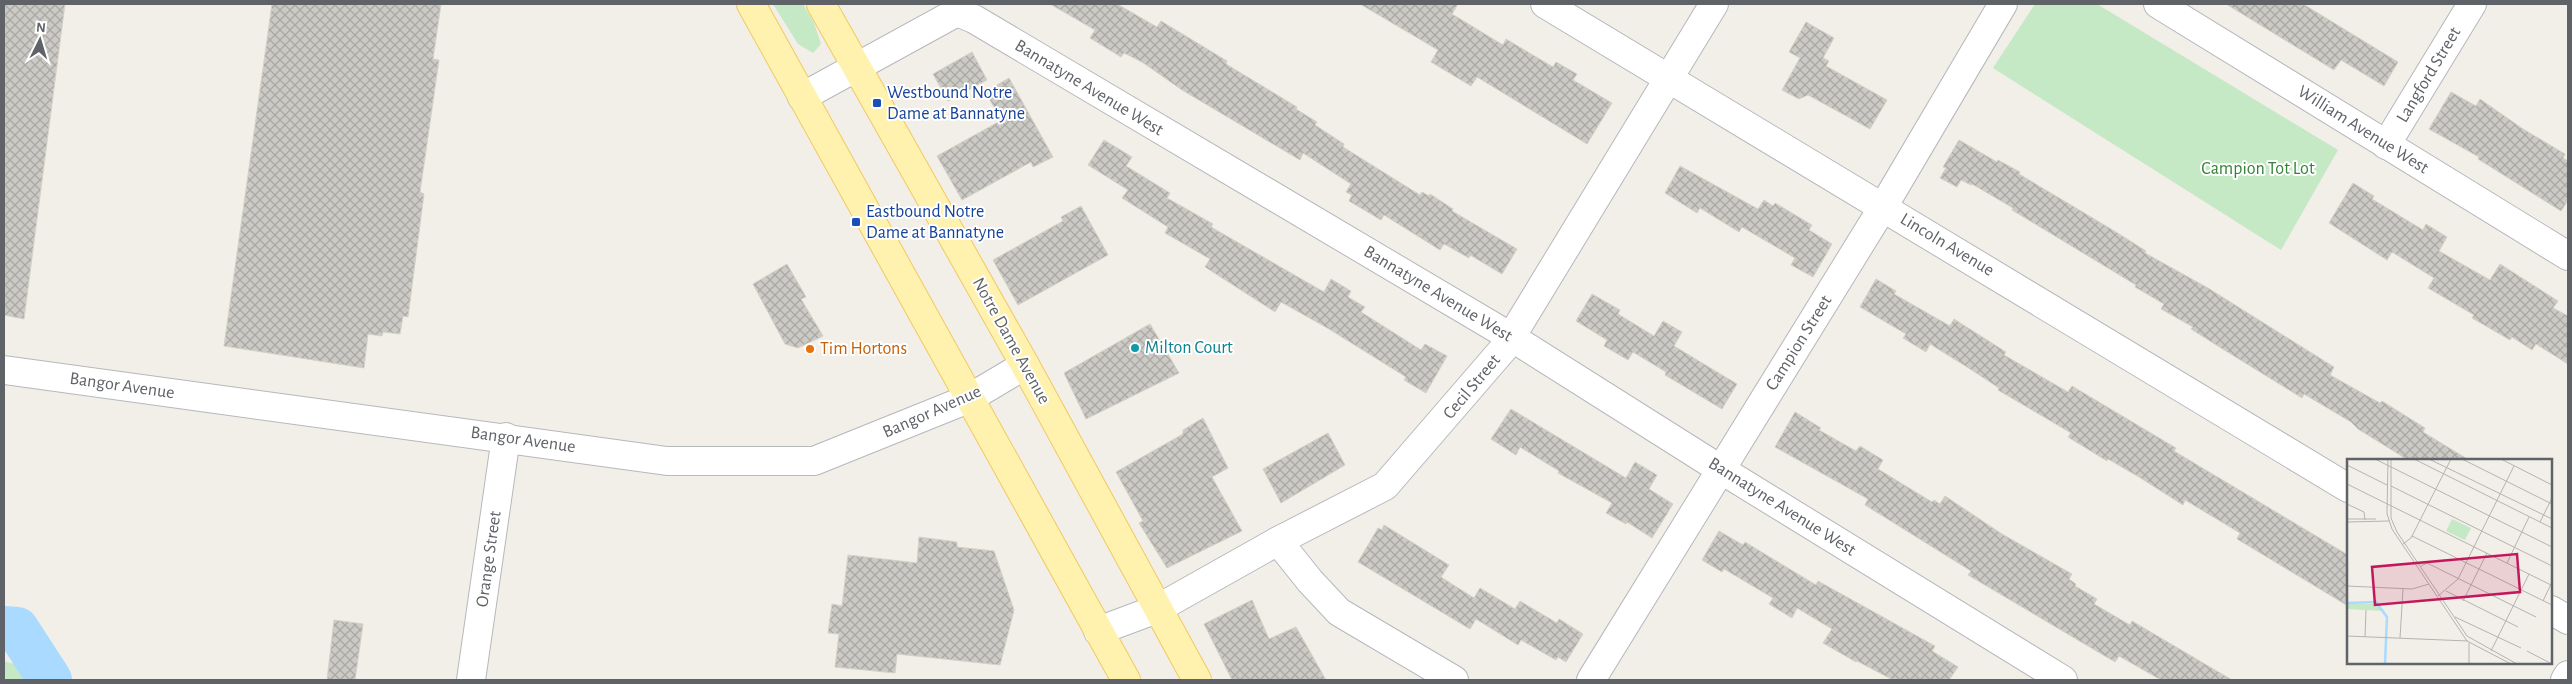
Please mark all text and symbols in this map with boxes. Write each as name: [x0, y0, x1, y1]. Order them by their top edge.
north arrow: [15, 15, 65, 65]
text: N: [36, 21, 47, 35]
street label: Langford Street: [2393, 24, 2465, 126]
street label: Bannatyne Avenue West: [1012, 37, 1167, 140]
street label: William Avenue West: [2294, 82, 2432, 178]
place label: Westbound Notre Dame at Bannatyne: [887, 84, 1025, 123]
marker: Westbound Notre Dame at Bannatyne: [871, 97, 883, 109]
park label: Campion Tot Lot: [2201, 160, 2315, 178]
place label: Eastbound Notre Dame at Bannatyne: [866, 203, 1004, 242]
street label: Lincoln Avenue: [1897, 210, 1997, 280]
marker: Eastbound Notre Dame at Bannatyne: [850, 216, 862, 228]
street label: Bannatyne Avenue West: [1361, 243, 1516, 346]
street label: Notre Dame Avenue: [969, 275, 1053, 407]
street label: Campion Street: [1763, 292, 1836, 394]
place label: Milton Court: [1145, 339, 1233, 357]
place label: Tim Hortons: [820, 340, 907, 358]
marker: Milton Court: [1129, 342, 1141, 354]
marker: Tim Hortons: [804, 343, 816, 355]
street label: Cecil Street: [1440, 351, 1504, 423]
street label: Bangor Avenue: [68, 370, 176, 402]
street label: Bangor Avenue: [880, 382, 984, 442]
street label: Bangor Avenue: [469, 424, 577, 456]
street label: Bannatyne Avenue West: [1705, 454, 1859, 560]
inset map: [2347, 459, 2552, 664]
street label: Orange Street: [473, 510, 505, 608]

